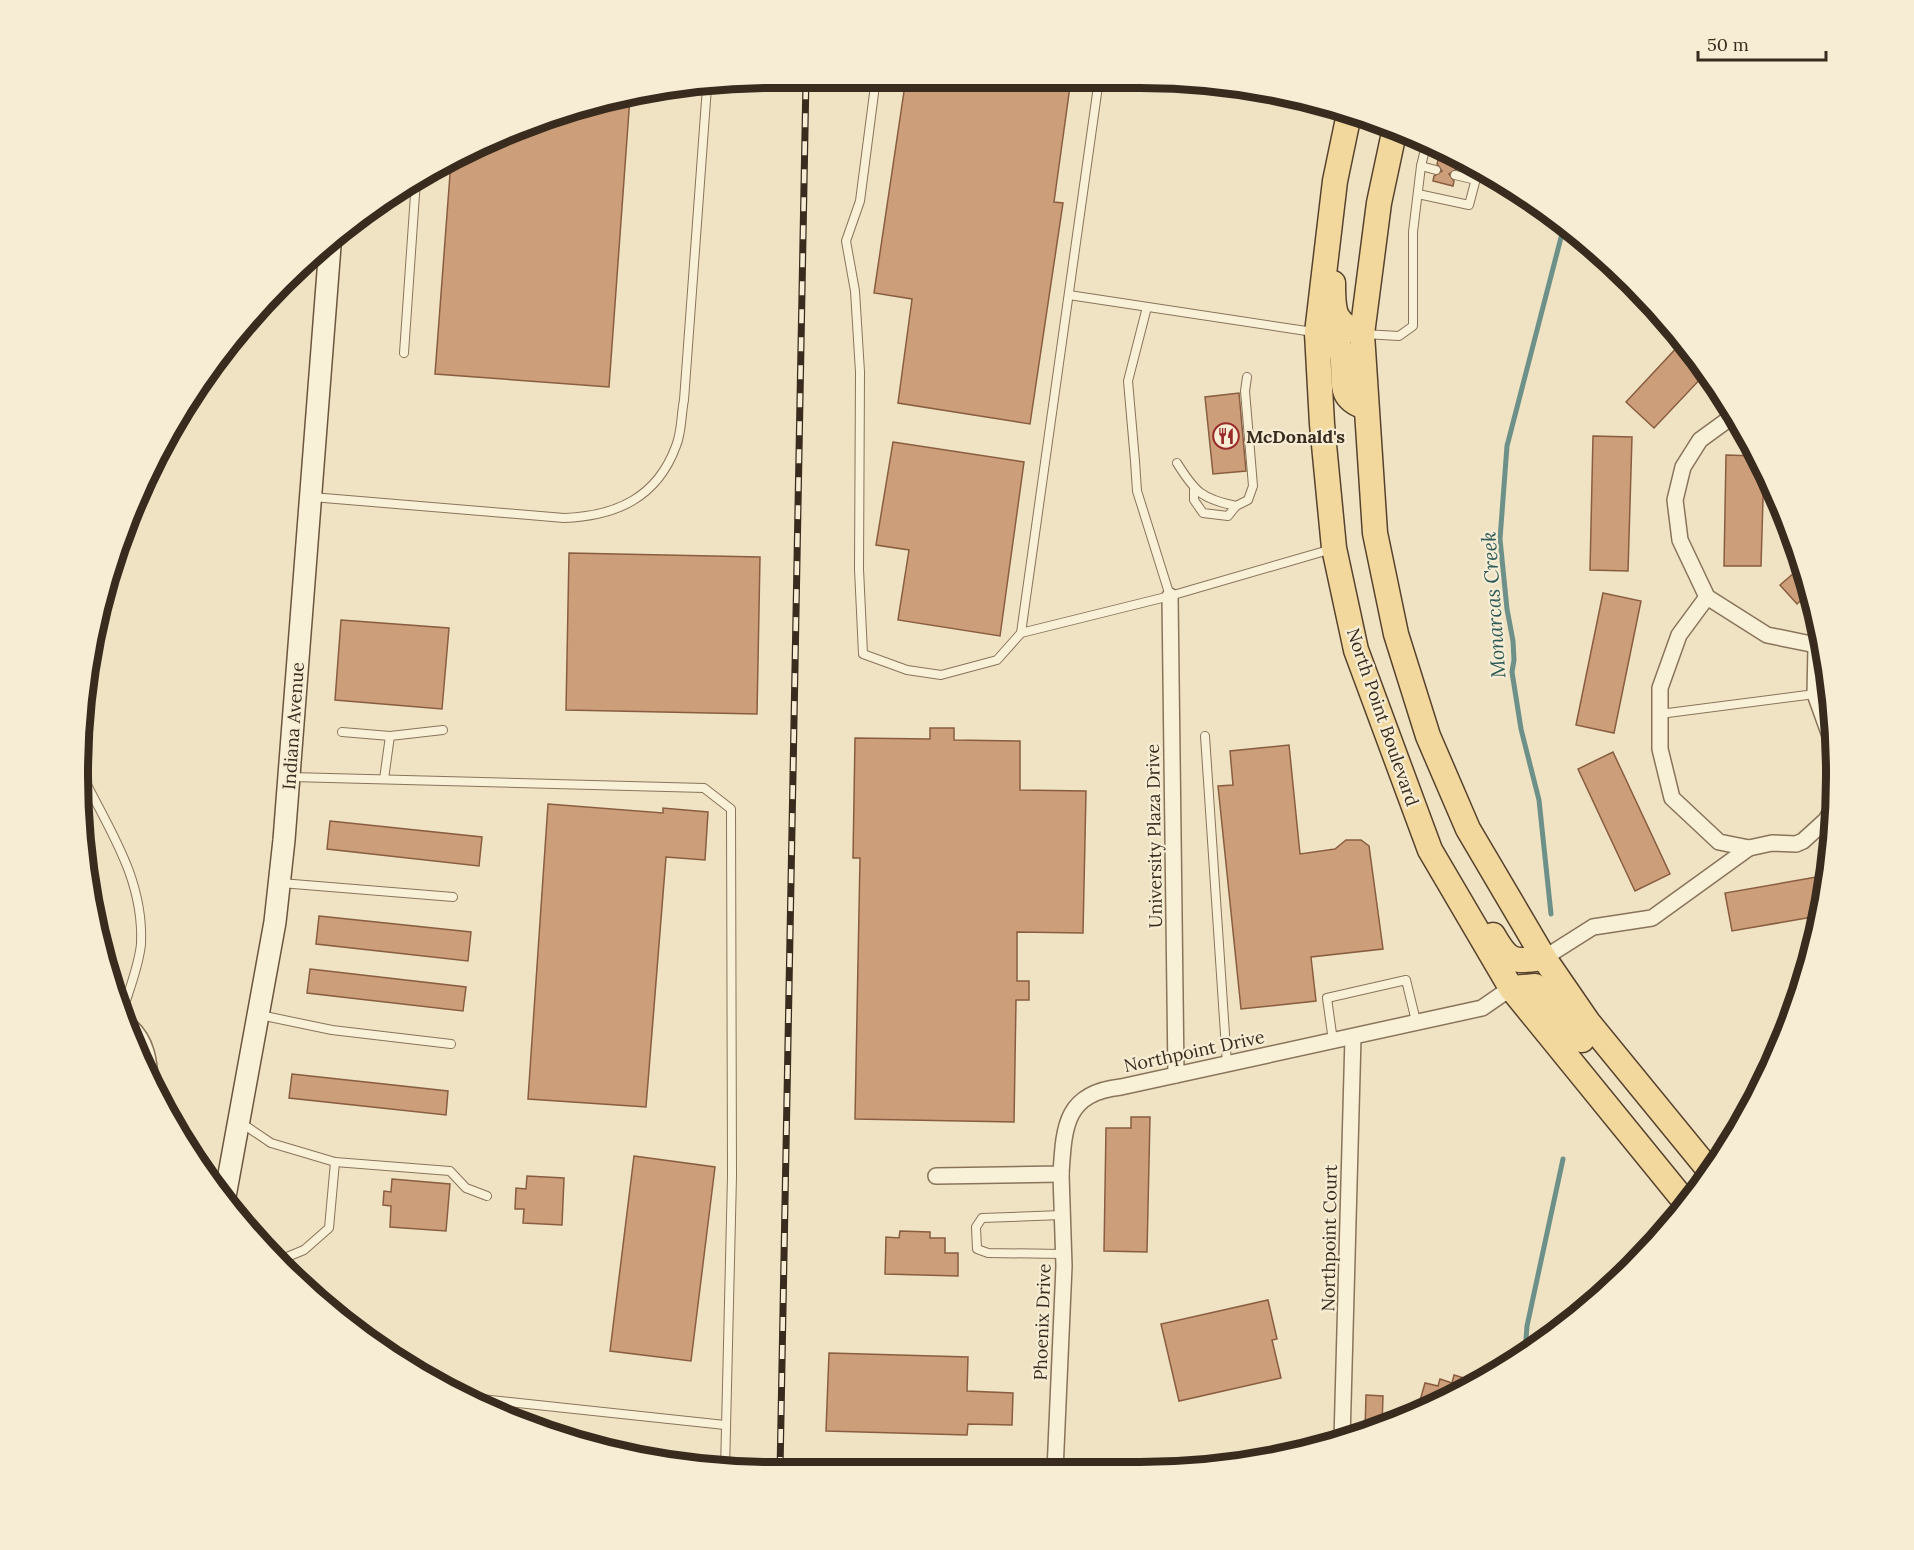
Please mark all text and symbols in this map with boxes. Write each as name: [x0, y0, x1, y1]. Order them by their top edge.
scale bar: [1698, 24, 1826, 62]
text: 50 m: [1707, 33, 1749, 56]
restaurant icon: McDonald's: [1211, 421, 1241, 451]
place label: McDonald's: [1246, 425, 1345, 448]
water label: Monarcas Creek: [1475, 531, 1511, 679]
street label: North Point Boulevard: [1342, 625, 1424, 809]
street label: Indiana Avenue: [277, 661, 309, 791]
street label: University Plaza Drive: [1141, 743, 1167, 928]
street label: Northpoint Drive: [1121, 1025, 1267, 1077]
street label: Northpoint Court: [1316, 1164, 1342, 1312]
street label: Phoenix Drive: [1028, 1263, 1056, 1381]

